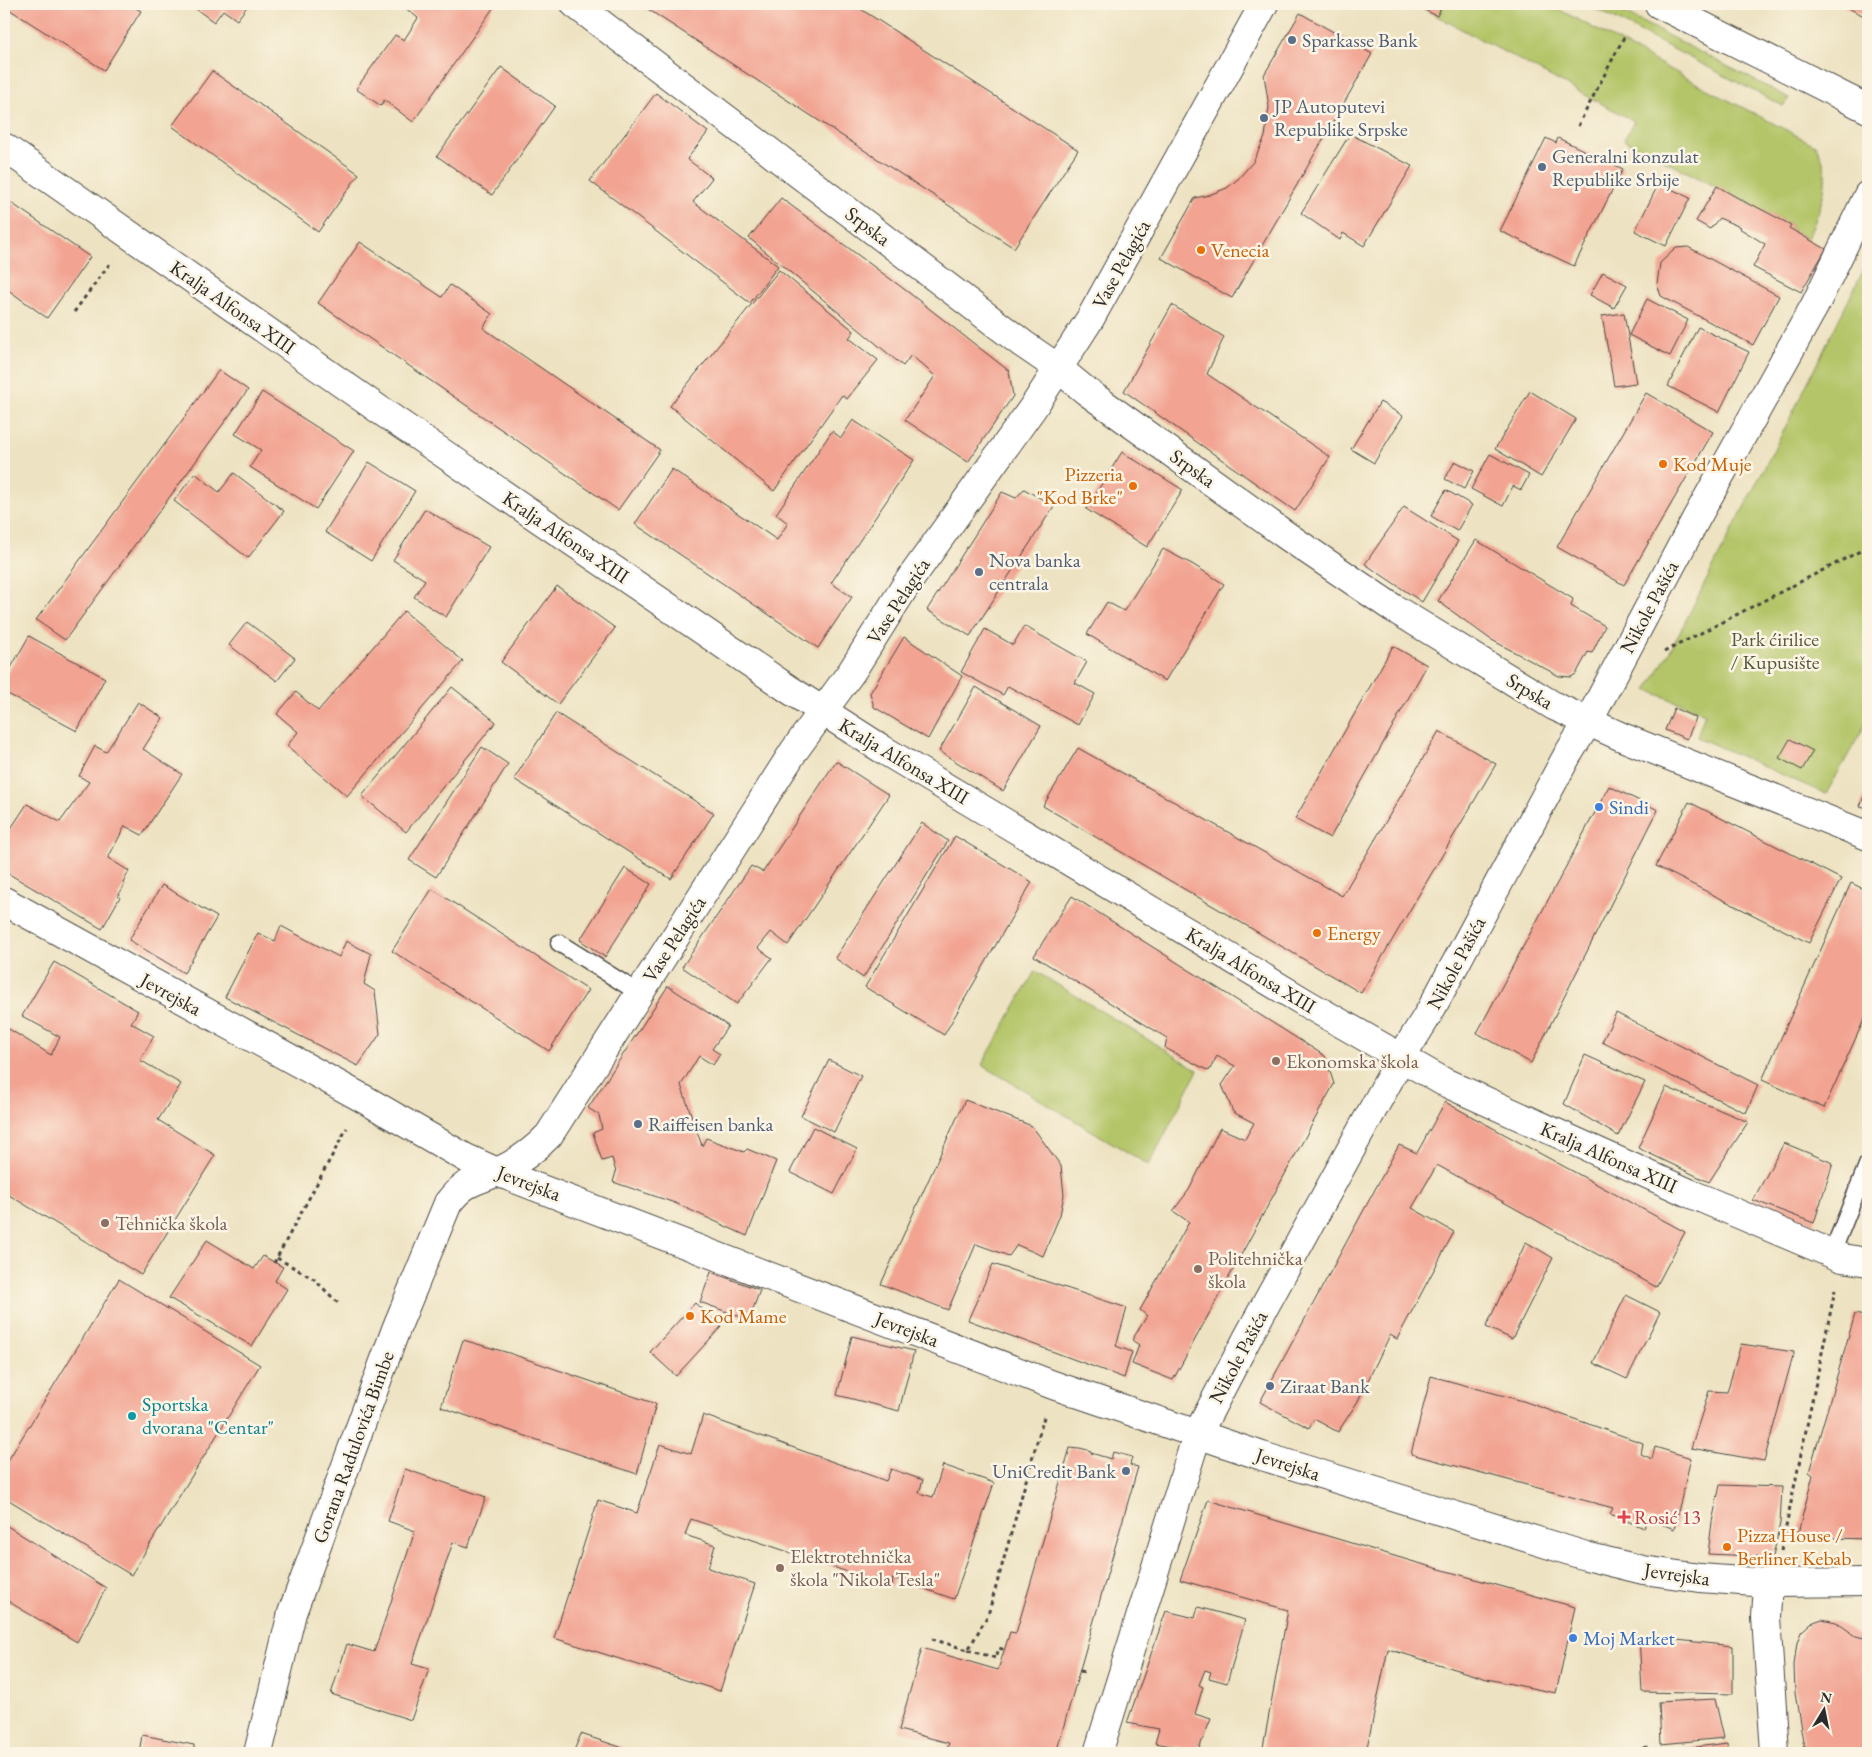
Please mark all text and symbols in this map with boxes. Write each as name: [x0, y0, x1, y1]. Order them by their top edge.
place label: Sparkasse Bank: [1302, 27, 1418, 53]
marker: Sparkasse Bank: [1286, 34, 1298, 46]
place label: JP Autoputevi Republike Srpske: [1272, 93, 1408, 142]
marker: JP Autoputevi Republike Srpske: [1258, 112, 1270, 124]
place label: Generalni konzulat Republike Srbije: [1552, 143, 1699, 192]
marker: Generalni konzulat Republike Srbije: [1536, 161, 1548, 173]
street label: Srpska: [840, 201, 896, 251]
street label: Vase Pelagića: [1086, 215, 1156, 313]
place label: Venecia: [1211, 237, 1269, 263]
marker: Venecia: [1195, 244, 1207, 256]
street label: Kralja Alfonsa XIII: [165, 254, 301, 360]
street label: Srpska: [1165, 443, 1221, 493]
place label: Kod Muje: [1673, 451, 1752, 477]
marker: Kod Muje: [1657, 458, 1669, 470]
place label: Pizzeria "Kod Brke": [1037, 461, 1123, 510]
marker: Pizzeria "Kod Brke": [1127, 480, 1139, 492]
street label: Kralja Alfonsa XIII: [498, 485, 635, 589]
place label: Nova banka centrala: [989, 547, 1081, 596]
street label: Vase Pelagića: [860, 553, 936, 649]
street label: Nikole Pašića: [1614, 556, 1684, 658]
marker: Nova banka centrala: [973, 566, 985, 578]
park label: Park ćirilice / Kupusište: [1731, 626, 1820, 675]
street label: Srpska: [1502, 667, 1558, 715]
street label: Kralja Alfonsa XIII: [834, 712, 974, 810]
place label: Sindi: [1609, 794, 1649, 820]
marker: Sindi: [1593, 801, 1605, 813]
street label: Vase Pelagića: [636, 891, 712, 987]
street label: Nikole Pašića: [1421, 912, 1491, 1014]
place label: Energy: [1327, 920, 1381, 946]
street label: Kralja Alfonsa XIII: [1181, 921, 1321, 1019]
marker: Energy: [1311, 927, 1323, 939]
street label: Jevrejska: [134, 966, 206, 1021]
place label: Ekonomska škola: [1286, 1048, 1419, 1074]
marker: Ekonomska škola: [1270, 1055, 1282, 1067]
place label: Raiffeisen banka: [648, 1111, 773, 1137]
street label: Kralja Alfonsa XIII: [1536, 1115, 1682, 1199]
marker: Raiffeisen banka: [632, 1118, 644, 1130]
street label: Jevrejska: [492, 1158, 565, 1207]
place label: Tehnička škola: [115, 1210, 228, 1236]
marker: Tehnička škola: [99, 1217, 111, 1229]
place label: Politehnička škola: [1208, 1245, 1303, 1294]
marker: Politehnička škola: [1192, 1263, 1204, 1275]
place label: Kod Mame: [700, 1303, 787, 1329]
street label: Jevrejska: [870, 1304, 943, 1353]
street label: Nikole Pašića: [1203, 1306, 1273, 1408]
marker: Kod Mame: [684, 1310, 696, 1322]
street label: Gorana Radulovića Bimbe: [306, 1347, 400, 1547]
place label: Ziraat Bank: [1280, 1373, 1370, 1399]
marker: Ziraat Bank: [1264, 1380, 1276, 1392]
place label: Sportska dvorana "Centar": [142, 1391, 274, 1440]
marker: Sportska dvorana "Centar": [126, 1410, 138, 1422]
street label: Jevrejska: [1251, 1441, 1324, 1487]
place label: UniCredit Bank: [992, 1458, 1117, 1484]
marker: UniCredit Bank: [1120, 1465, 1132, 1477]
place label: Rosić 13: [1634, 1504, 1701, 1530]
marker: Rosić 13: [1618, 1511, 1630, 1523]
place label: Pizza House / Berliner Kebab: [1737, 1522, 1852, 1571]
marker: Pizza House / Berliner Kebab: [1721, 1541, 1733, 1553]
place label: Elektrotehnička škola "Nikola Tesla": [790, 1543, 940, 1592]
street label: Jevrejska: [1640, 1556, 1712, 1591]
marker: Elektrotehnička škola "Nikola Tesla": [774, 1562, 786, 1574]
place label: Moj Market: [1583, 1625, 1676, 1651]
marker: Moj Market: [1567, 1632, 1579, 1644]
north arrow: [1800, 1684, 1850, 1734]
text: N: [1819, 1687, 1834, 1707]

